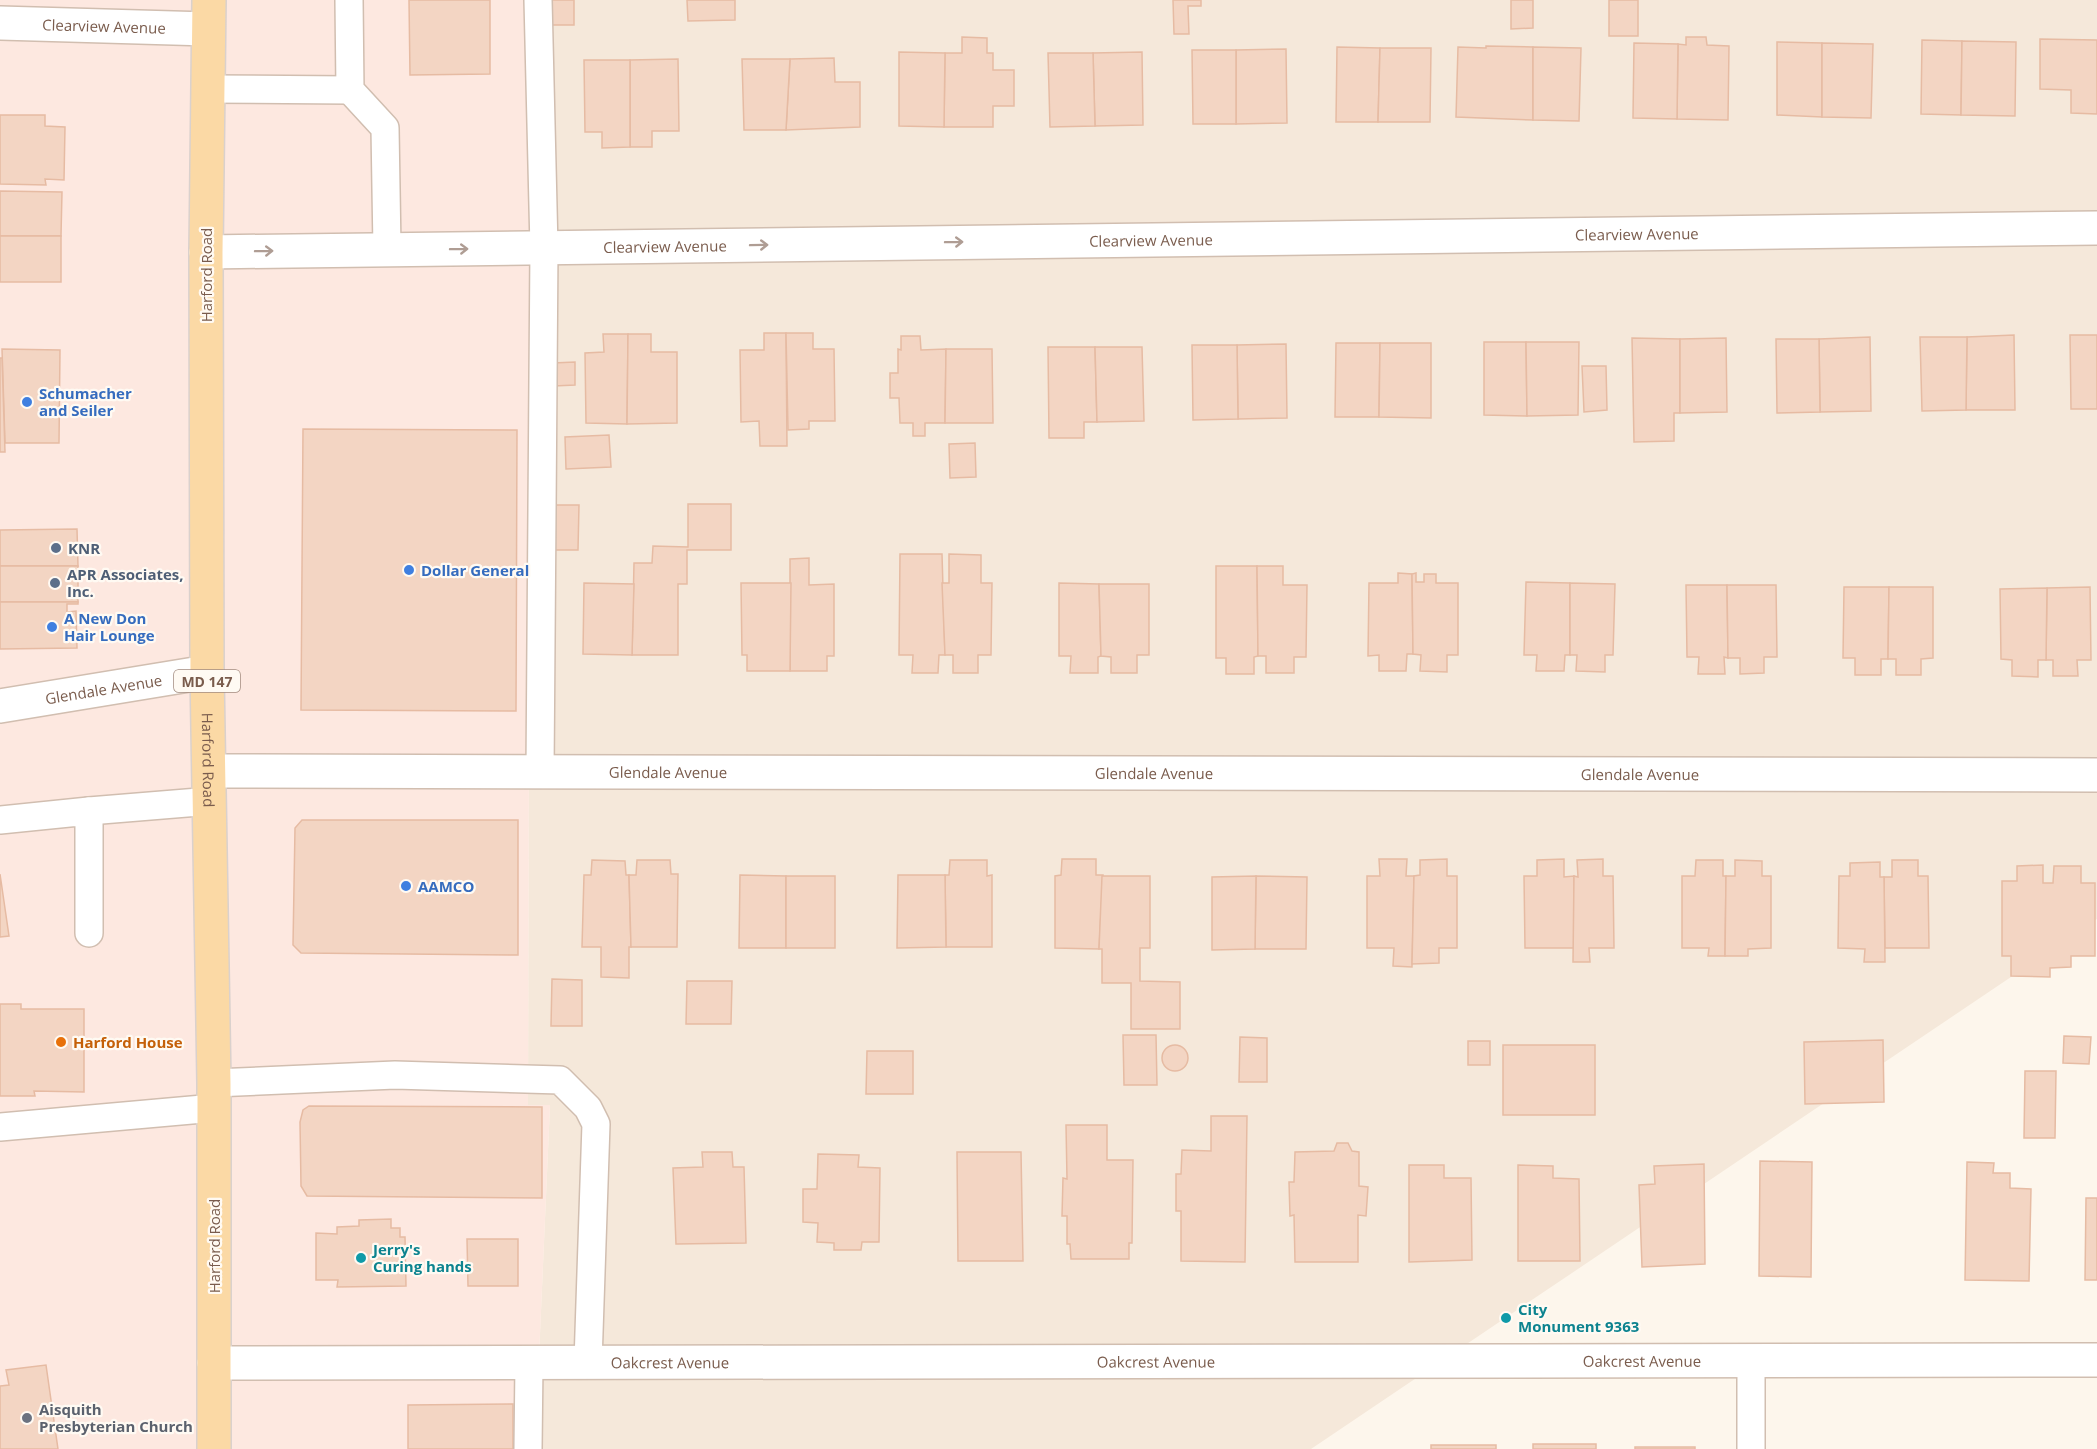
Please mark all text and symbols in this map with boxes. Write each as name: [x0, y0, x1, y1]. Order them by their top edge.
street label: Clearview Avenue: [42, 14, 166, 38]
street label: Clearview Avenue: [1575, 223, 1699, 245]
street label: Harford Road: [196, 228, 216, 322]
street label: Clearview Avenue: [1089, 229, 1213, 251]
street label: Clearview Avenue: [603, 235, 727, 257]
one-way arrow: [944, 236, 964, 248]
one-way arrow: [749, 239, 769, 251]
one-way arrow: [449, 243, 469, 254]
one-way arrow: [254, 246, 274, 257]
place label: Schumacher and Seiler: [39, 383, 132, 420]
marker: Schumacher and Seiler: [20, 395, 34, 409]
place label: KNR: [68, 538, 100, 558]
marker: KNR: [49, 541, 63, 555]
place label: Dollar General: [421, 560, 529, 580]
marker: Dollar General: [402, 563, 416, 577]
place label: APR Associates, Inc.: [67, 564, 184, 601]
marker: APR Associates, Inc.: [48, 576, 62, 590]
place label: A New Don Hair Lounge: [64, 608, 155, 645]
marker: A New Don Hair Lounge: [45, 620, 59, 634]
street label: Glendale Avenue: [44, 670, 164, 708]
road number: MD 147: [174, 670, 240, 692]
street label: Harford Road: [198, 712, 219, 807]
street label: Glendale Avenue: [609, 762, 727, 782]
street label: Glendale Avenue: [1095, 763, 1213, 783]
street label: Glendale Avenue: [1581, 764, 1699, 784]
place label: AAMCO: [418, 876, 474, 896]
marker: AAMCO: [399, 879, 413, 893]
place label: Harford House: [73, 1032, 183, 1052]
marker: Harford House: [54, 1035, 68, 1049]
street label: Harford Road: [204, 1199, 224, 1293]
place label: Jerry's Curing hands: [371, 1239, 472, 1276]
marker: Jerry's Curing hands: [354, 1251, 368, 1265]
place label: City Monument 9363: [1518, 1299, 1639, 1336]
marker: City Monument 9363: [1499, 1311, 1513, 1325]
street label: Oakcrest Avenue: [1097, 1351, 1215, 1372]
street label: Oakcrest Avenue: [1583, 1351, 1701, 1371]
street label: Oakcrest Avenue: [611, 1352, 729, 1372]
place label: Aisquith Presbyterian Church: [39, 1399, 193, 1436]
marker: Aisquith Presbyterian Church: [20, 1411, 34, 1425]

